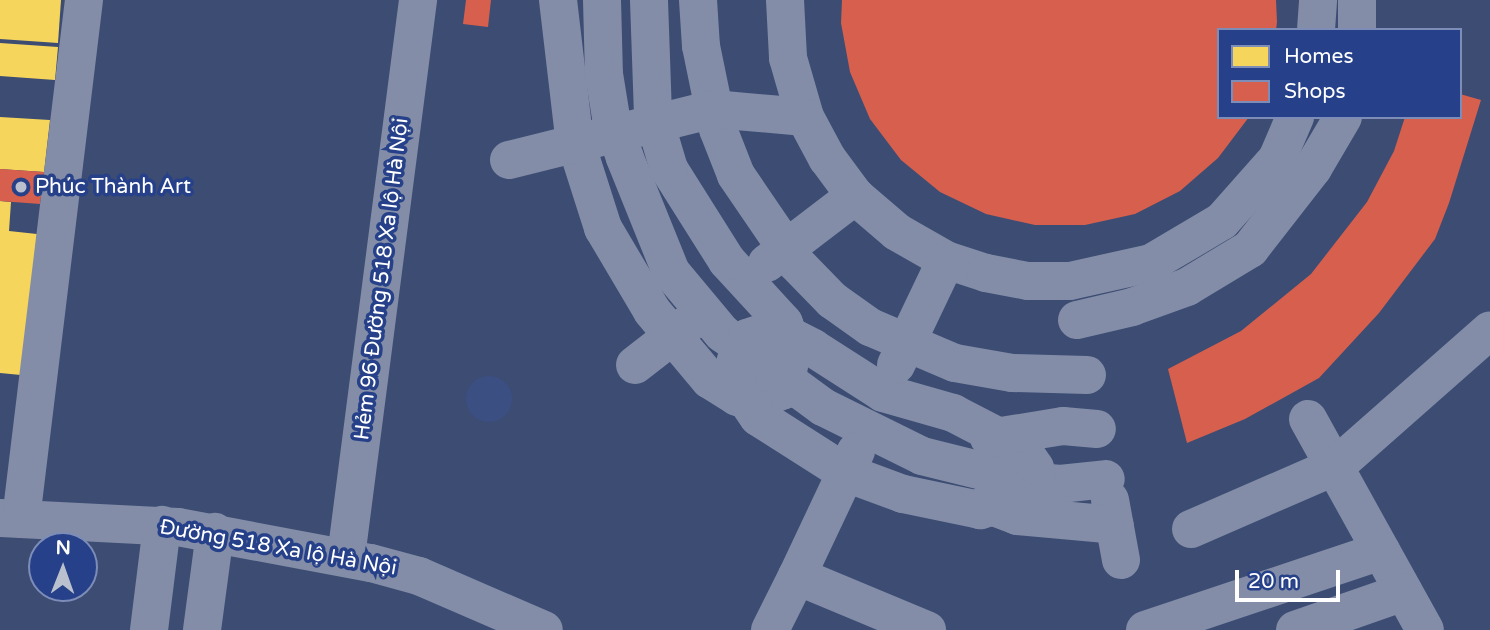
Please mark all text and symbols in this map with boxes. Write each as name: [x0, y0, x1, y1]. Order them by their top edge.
legend: [1217, 28, 1462, 119]
text: Homes: [1284, 44, 1354, 69]
text: Shops: [1284, 79, 1346, 104]
street label: Hẻm 96 Đường 518 Xa lộ Hà Nội: [350, 117, 414, 441]
place label: Phúc Thành Art: [35, 174, 191, 200]
marker: Phúc Thành Art: [13, 179, 29, 195]
street label: Đường 518 Xa lộ Hà Nội: [157, 515, 399, 581]
north arrow: [28, 532, 98, 602]
text: N: [56, 537, 71, 559]
scale bar: [1238, 556, 1343, 600]
text: 20 m: [1248, 569, 1299, 594]

